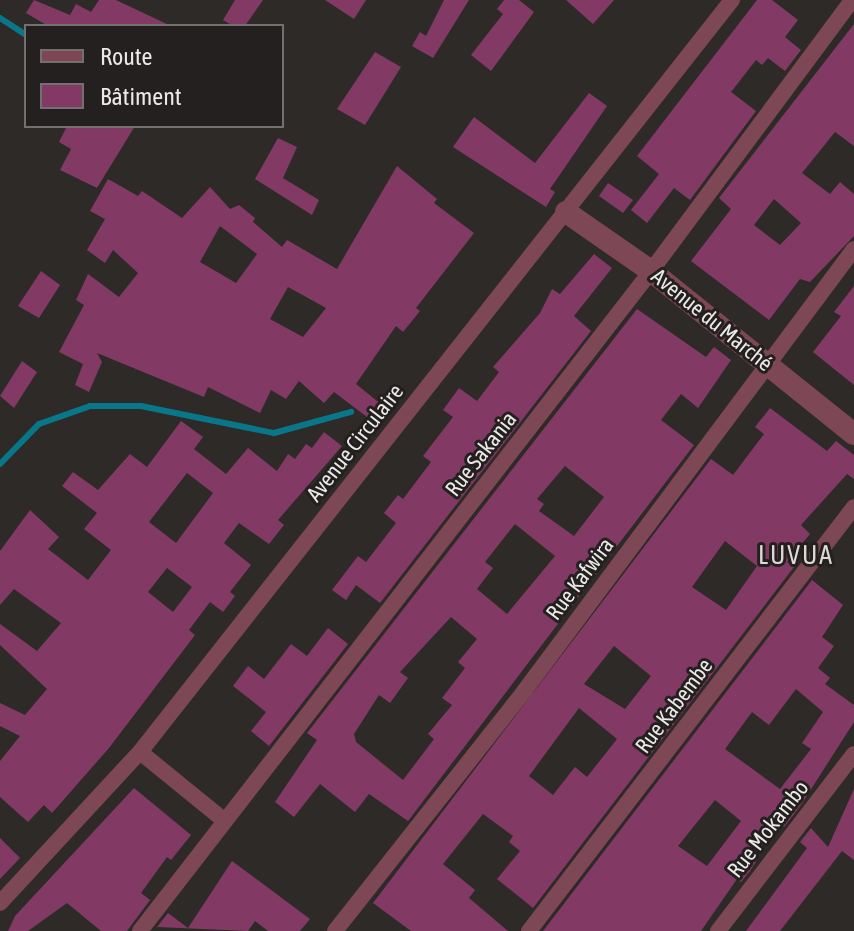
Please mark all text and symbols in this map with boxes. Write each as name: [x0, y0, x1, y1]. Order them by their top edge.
legend: [24, 24, 284, 128]
text: Route: [100, 43, 152, 70]
text: Bâtiment: [100, 83, 182, 110]
street label: Avenue du Marché: [646, 263, 778, 377]
street label: Avenue Circulaire: [301, 379, 409, 507]
street label: Rue Sakania: [440, 406, 522, 502]
street label: Rue Kafwira: [541, 533, 619, 625]
district label: LUVUA: [758, 540, 834, 572]
street label: Rue Kabembe: [630, 653, 718, 759]
street label: Rue Mokambo: [722, 775, 814, 883]

